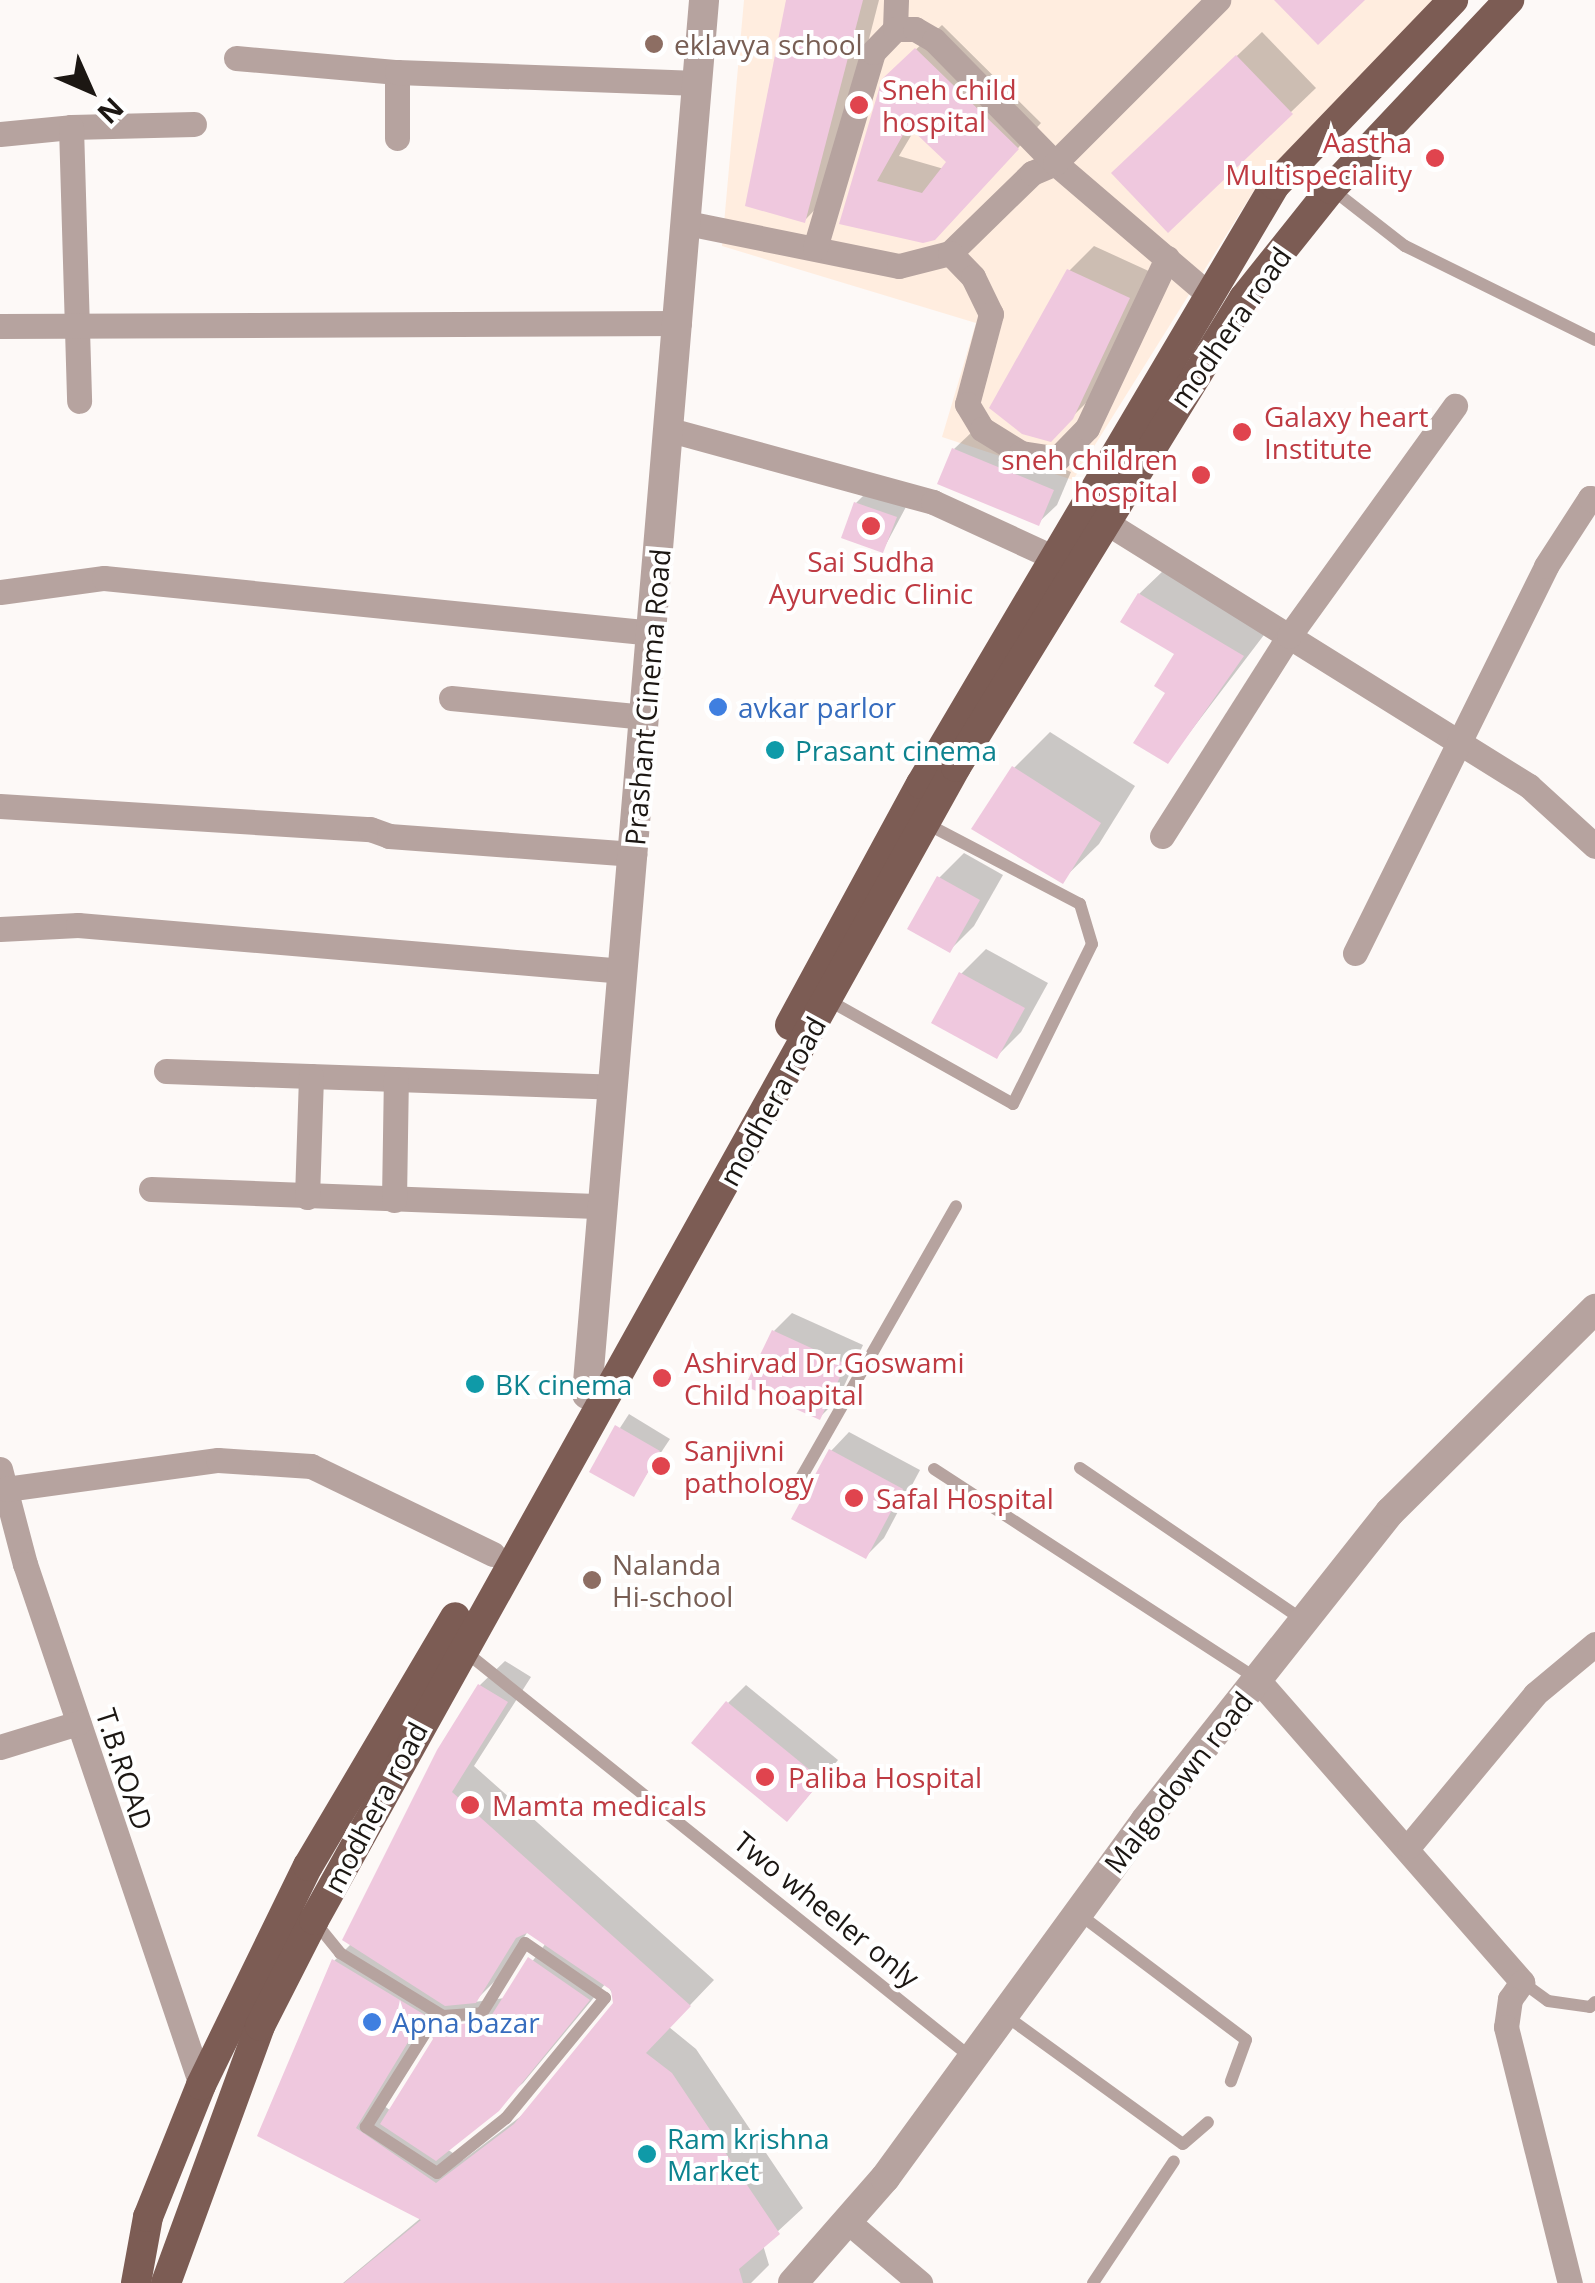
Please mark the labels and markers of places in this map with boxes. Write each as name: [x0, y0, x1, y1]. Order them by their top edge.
place label: eklavya school: [674, 27, 863, 61]
marker: eklavya school: [643, 33, 665, 55]
place label: Sneh child hospital: [882, 72, 1017, 138]
marker: Sneh child hospital: [846, 92, 872, 118]
place label: Aastha Multispeciality: [1225, 125, 1412, 191]
marker: Aastha Multispeciality: [1422, 145, 1448, 171]
place label: Galaxy heart Institute: [1264, 399, 1428, 465]
marker: Galaxy heart Institute: [1229, 419, 1255, 445]
place label: sneh children hospital: [1001, 442, 1178, 508]
marker: sneh children hospital: [1188, 462, 1214, 488]
marker: Sai Sudha Ayurvedic Clinic: [858, 513, 884, 539]
place label: Sai Sudha Ayurvedic Clinic: [769, 544, 973, 610]
place label: avkar parlor: [738, 690, 896, 724]
marker: avkar parlor: [707, 696, 729, 718]
place label: Prasant cinema: [795, 733, 997, 767]
marker: Prasant cinema: [764, 739, 786, 761]
place label: Ashirvad Dr.Goswami Child hoapital: [684, 1345, 965, 1411]
marker: Ashirvad Dr.Goswami Child hoapital: [649, 1365, 675, 1391]
place label: BK cinema: [495, 1367, 632, 1401]
marker: BK cinema: [464, 1373, 486, 1395]
place label: Sanjivni pathology: [684, 1433, 814, 1499]
marker: Sanjivni pathology: [648, 1453, 674, 1479]
place label: Safal Hospital: [876, 1481, 1054, 1515]
marker: Safal Hospital: [841, 1485, 867, 1511]
place label: Nalanda Hi-school: [612, 1547, 733, 1613]
marker: Nalanda Hi-school: [581, 1569, 603, 1591]
place label: Paliba Hospital: [788, 1760, 982, 1794]
marker: Paliba Hospital: [752, 1764, 778, 1790]
place label: Mamta medicals: [492, 1788, 707, 1822]
marker: Mamta medicals: [457, 1792, 483, 1818]
place label: Apna bazar: [392, 2005, 540, 2039]
marker: Apna bazar: [361, 2011, 383, 2033]
place label: Ram krishna Market: [667, 2121, 830, 2187]
marker: Ram krishna Market: [636, 2143, 658, 2165]

